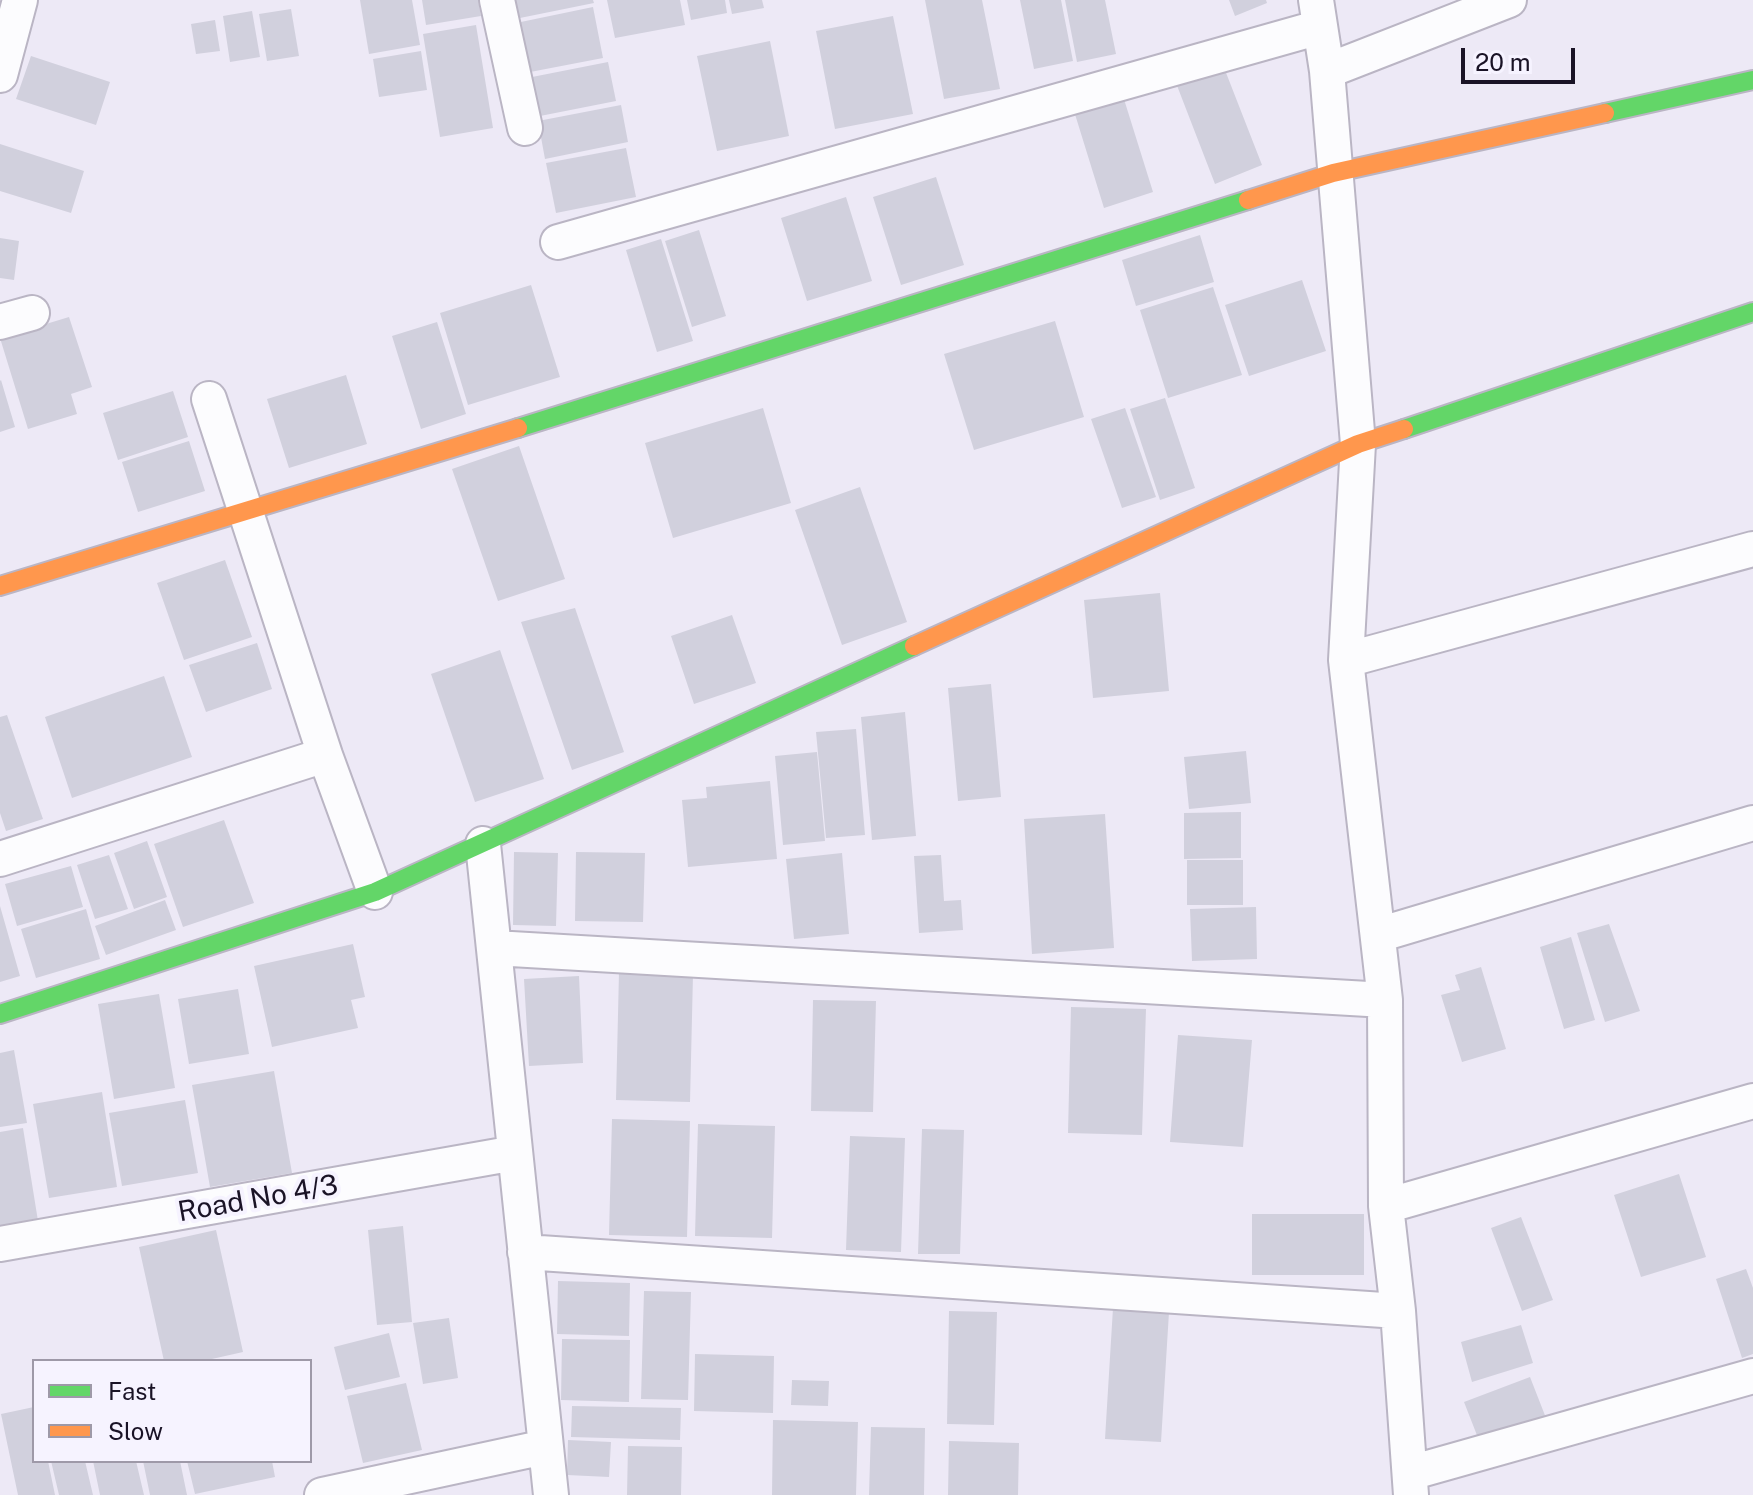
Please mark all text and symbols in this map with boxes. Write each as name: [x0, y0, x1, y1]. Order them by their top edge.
scale bar: [1465, 32, 1579, 82]
text: 20 m: [1475, 48, 1531, 76]
street label: Road No 4/3: [175, 1168, 341, 1230]
legend: [32, 1359, 312, 1463]
text: Fast: [108, 1377, 156, 1405]
text: Slow: [108, 1417, 163, 1445]

